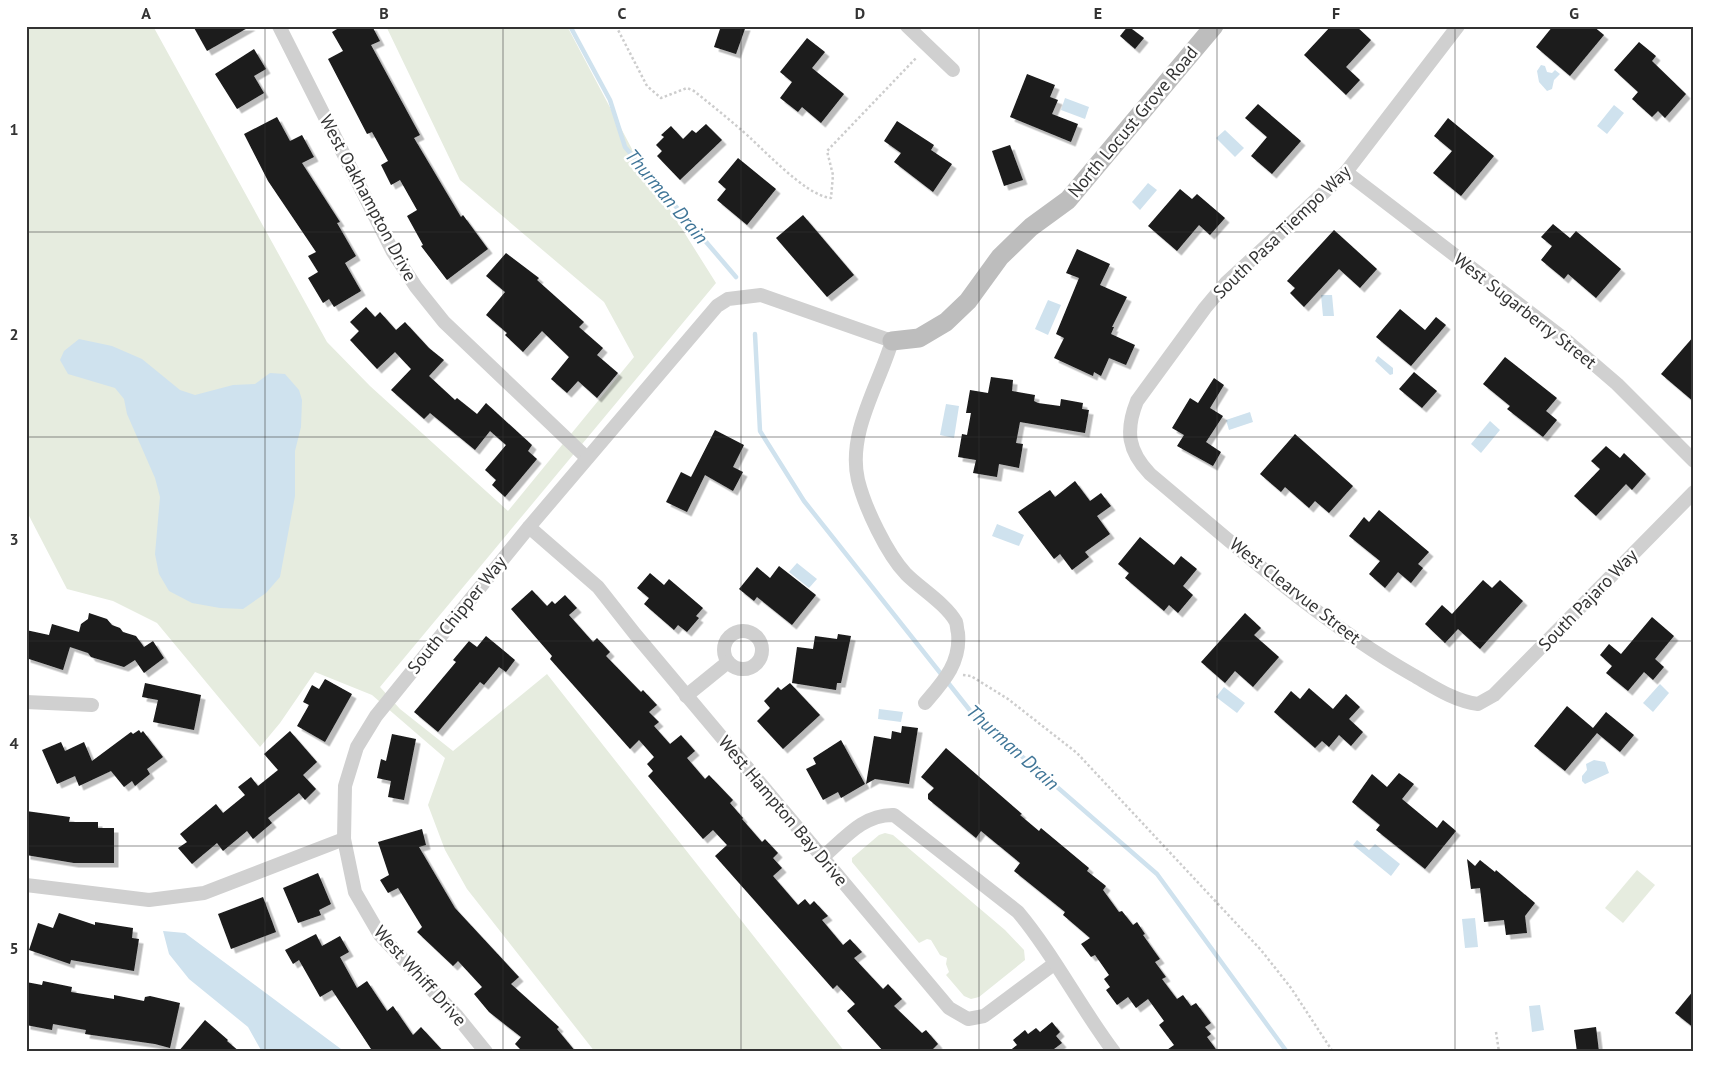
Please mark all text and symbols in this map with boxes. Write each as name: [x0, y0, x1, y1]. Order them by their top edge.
text: A: [141, 3, 151, 23]
text: B: [379, 3, 389, 23]
text: C: [618, 3, 627, 23]
text: D: [855, 3, 865, 23]
text: E: [1094, 3, 1102, 23]
text: F: [1332, 3, 1340, 23]
text: G: [1569, 3, 1579, 23]
street label: North Locust Grove Road: [1063, 41, 1203, 202]
street label: West Oakhampton Drive: [315, 111, 422, 285]
text: 1: [9, 119, 19, 139]
water label: Thurman Drain: [620, 144, 714, 249]
street label: South Pasa Tiempo Way: [1208, 159, 1356, 303]
street label: West Sugarberry Street: [1449, 248, 1601, 374]
text: 2: [9, 324, 19, 344]
text: 3: [9, 529, 19, 549]
street label: West Clearvue Street: [1225, 532, 1365, 649]
street label: South Pajaro Way: [1533, 543, 1643, 656]
street label: South Chipper Way: [402, 551, 512, 678]
water label: Thurman Drain: [962, 699, 1065, 795]
street label: West Hampton Bay Drive: [714, 731, 853, 891]
text: 4: [9, 733, 19, 753]
street label: West Whiff Drive: [369, 921, 472, 1031]
text: 5: [9, 938, 19, 958]

